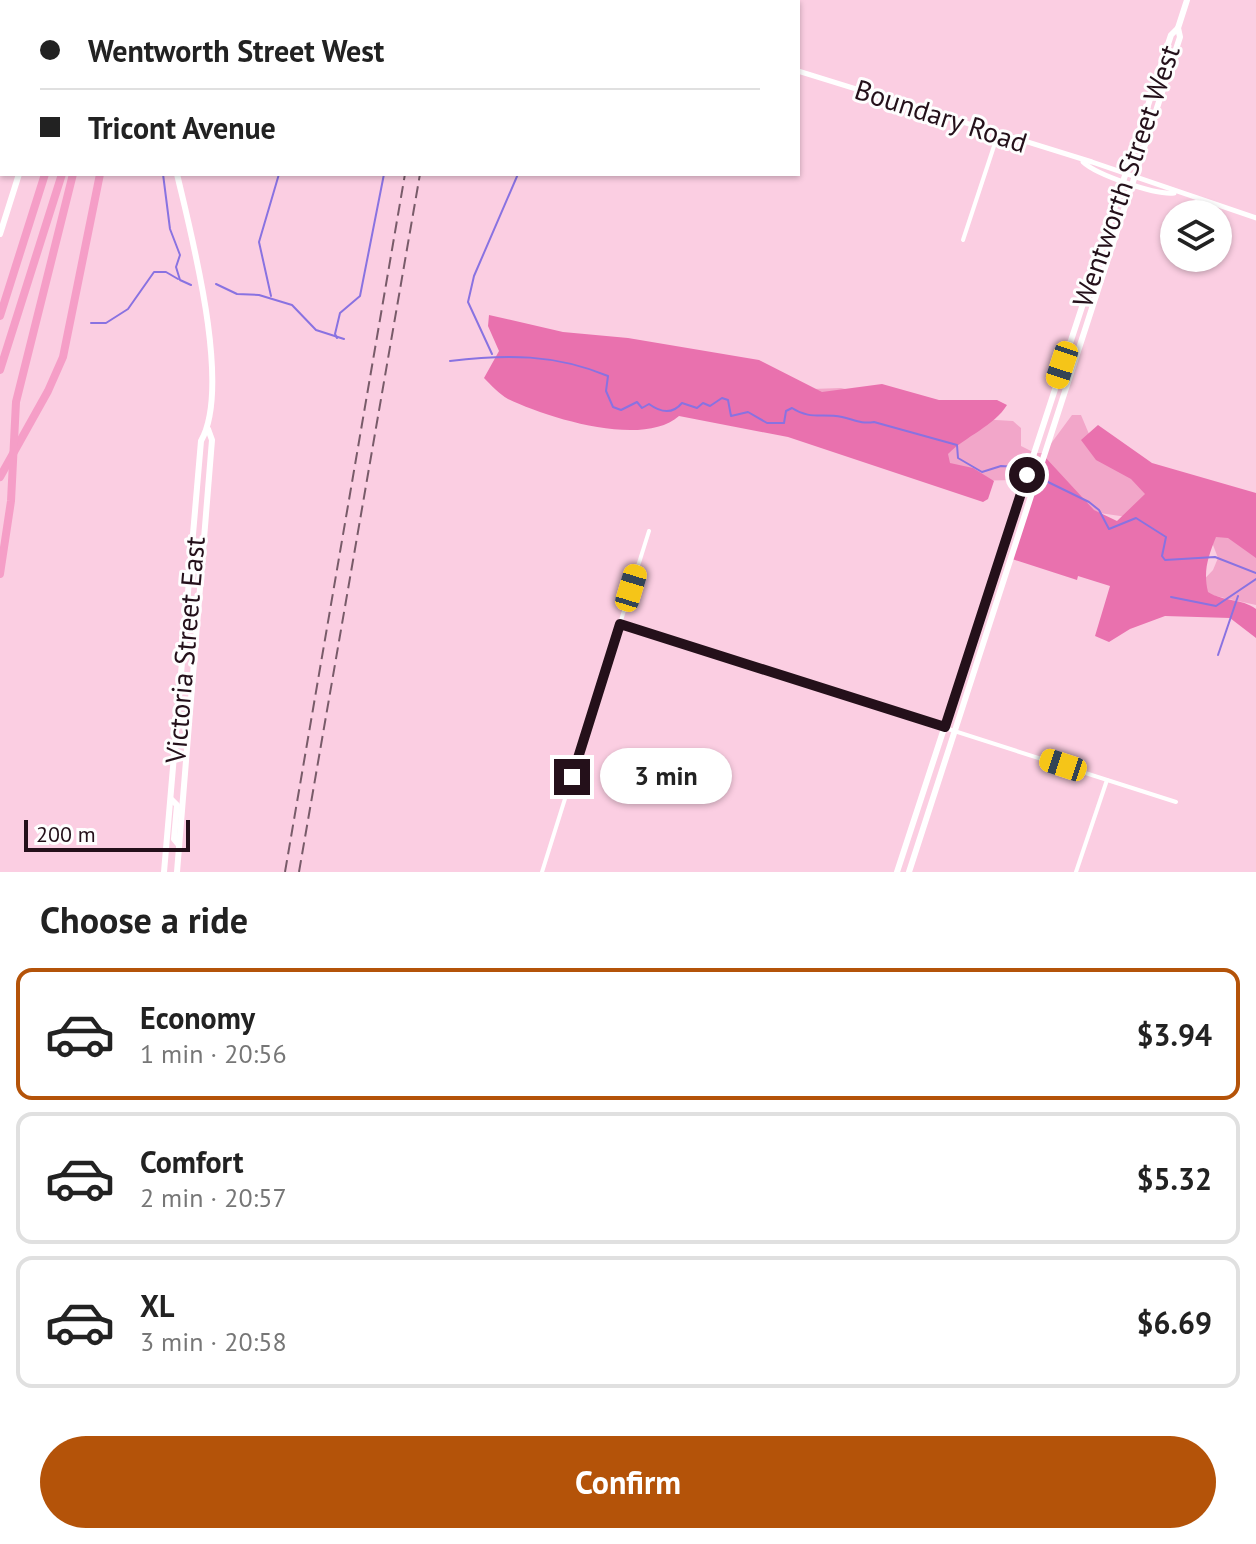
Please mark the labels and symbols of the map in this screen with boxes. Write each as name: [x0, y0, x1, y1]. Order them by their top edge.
street label: Wentworth Street West: [1063, 39, 1188, 312]
street label: Boundary Road: [850, 70, 1032, 161]
car: [1043, 338, 1081, 392]
route start: [1009, 457, 1045, 493]
street label: Victoria Street East: [156, 534, 213, 766]
car: [613, 562, 649, 614]
car: [1036, 746, 1090, 784]
callout: 3 min: [600, 749, 732, 805]
route end: [554, 759, 590, 795]
scale bar: [24, 816, 190, 852]

